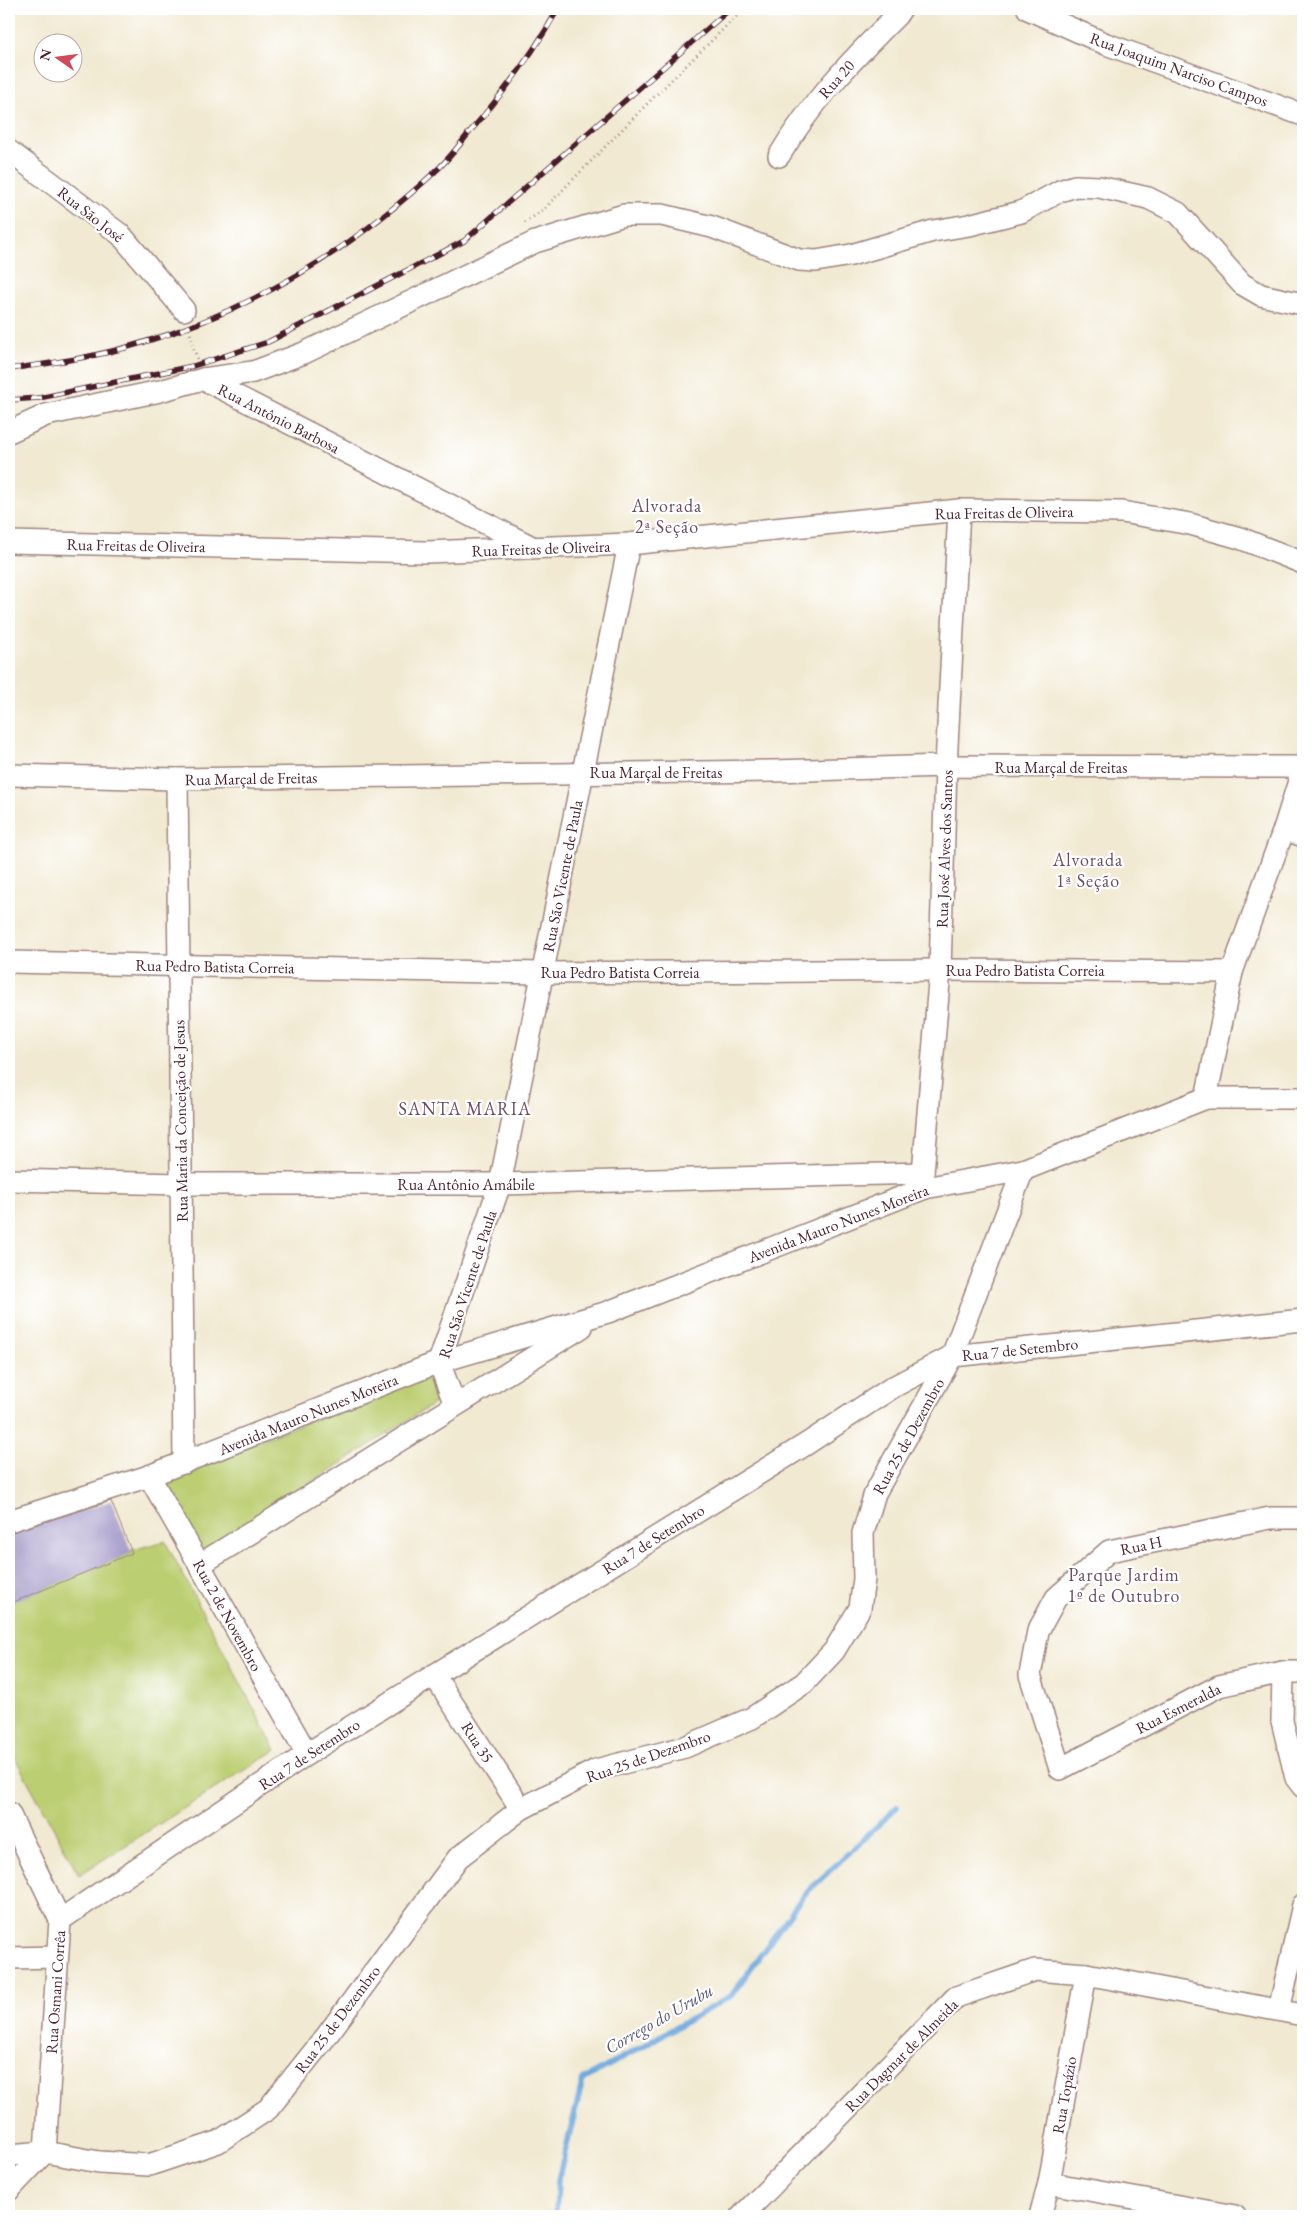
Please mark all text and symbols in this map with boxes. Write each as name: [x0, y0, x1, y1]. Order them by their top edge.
street label: Rua Joaquim Narciso Campos: [1087, 27, 1271, 111]
north arrow: [32, 32, 82, 82]
text: N: [35, 47, 56, 63]
street label: Rua 20: [814, 55, 859, 103]
street label: Rua São José: [53, 182, 128, 247]
street label: Rua Antônio Barbosa: [214, 379, 344, 459]
district label: Alvorada 2ª Seção: [631, 494, 702, 538]
street label: Rua Freitas de Oliveira: [934, 501, 1074, 524]
street label: Rua Freitas de Oliveira: [66, 534, 206, 557]
street label: Rua Freitas de Oliveira: [471, 536, 611, 561]
street label: Rua Marçal de Freitas: [995, 757, 1127, 778]
street label: Rua Marçal de Freitas: [590, 762, 722, 783]
street label: Rua Marçal de Freitas: [184, 767, 318, 790]
street label: Rua José Alves dos Santos: [931, 770, 958, 928]
street label: Rua São Vicente de Paula: [537, 798, 588, 954]
district label: Alvorada 1ª Seção: [1052, 848, 1123, 892]
street label: Rua Pedro Batista Correia: [135, 955, 295, 978]
street label: Rua Pedro Batista Correia: [945, 960, 1105, 981]
street label: Rua Pedro Batista Correia: [540, 962, 700, 983]
street label: Rua Maria da Conceição de Jesus: [168, 1020, 193, 1222]
district label: SANTA MARIA: [399, 1097, 531, 1120]
street label: Rua Antônio Amábile: [397, 1174, 535, 1195]
street label: Avenida Mauro Nunes Moreira: [744, 1179, 932, 1268]
street label: Rua São Vicente de Paula: [434, 1207, 502, 1361]
street label: Rua 7 de Setembro: [961, 1333, 1079, 1366]
street label: Avenida Mauro Nunes Moreira: [214, 1369, 402, 1460]
street label: Rua 25 de Dezembro: [868, 1374, 949, 1498]
street label: Rua 7 de Setembro: [598, 1500, 708, 1579]
street label: Rua H: [1118, 1531, 1164, 1560]
street label: Rua 2 de Novembro: [188, 1555, 267, 1675]
district label: Parque Jardim 1º de Outubro: [1067, 1563, 1181, 1607]
street label: Rua Esmeralda: [1132, 1678, 1225, 1739]
street label: Rua 7 de Setembro: [255, 1714, 364, 1795]
street label: Rua 35: [457, 1718, 499, 1767]
street label: Rua 25 de Dezembro: [583, 1725, 713, 1788]
street label: Rua Osmani Corrêa: [41, 1929, 70, 2055]
street label: Rua 25 de Dezembro: [290, 1961, 385, 2078]
water label: Corrego do Urubu: [601, 1978, 717, 2060]
street label: Rua Dagmar de Almeida: [840, 1994, 963, 2116]
street label: Rua Topázio: [1047, 2055, 1082, 2135]

